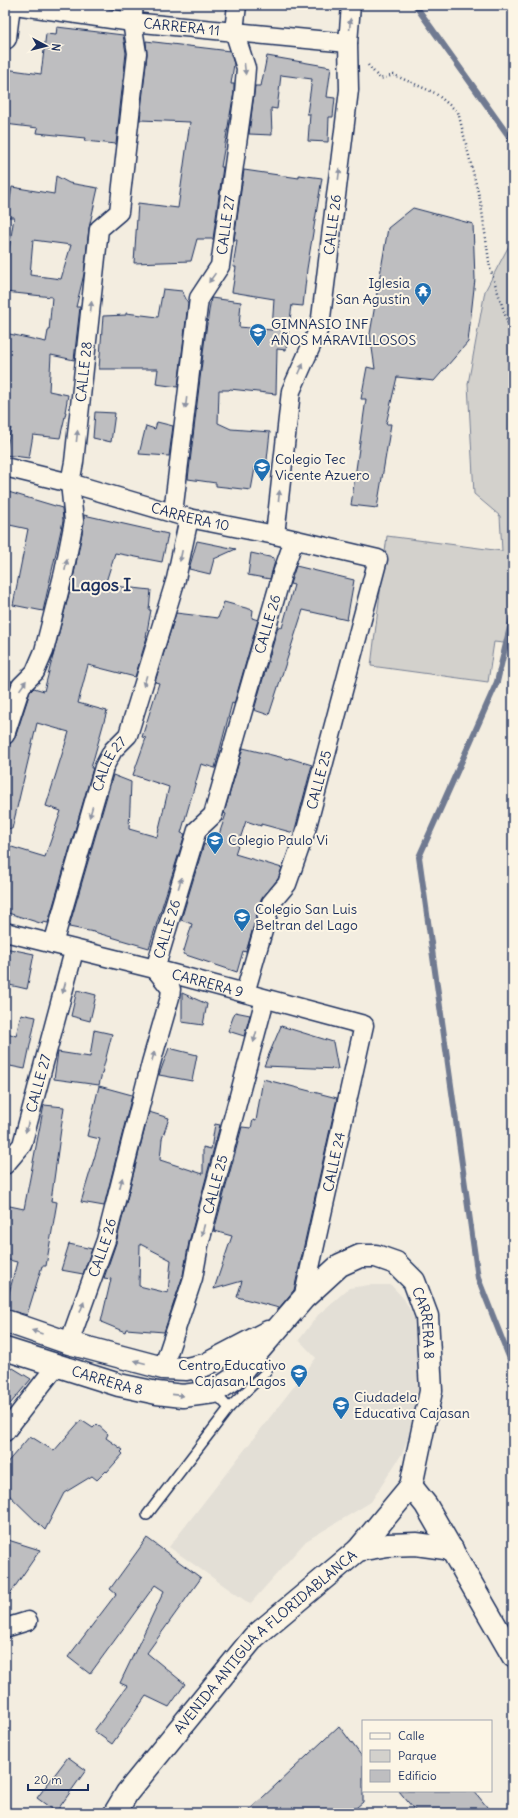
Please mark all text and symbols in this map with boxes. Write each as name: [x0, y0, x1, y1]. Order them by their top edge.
street label: CARRERA 11: [143, 14, 221, 39]
one-way arrow: [346, 18, 353, 30]
north arrow: [26, 26, 66, 66]
text: N: [49, 43, 63, 52]
one-way arrow: [241, 62, 248, 75]
one-way arrow: [336, 168, 342, 180]
street label: CALLE 27: [213, 194, 239, 256]
street label: CALLE 26: [320, 194, 345, 256]
one-way arrow: [208, 273, 216, 283]
place label: Iglesia San Agustín: [335, 274, 410, 308]
temple icon: Iglesia San Agustín: [413, 281, 433, 306]
one-way arrow: [88, 301, 94, 313]
place label: GIMNASIO INF AÑOS MARAVILLOSOS: [271, 315, 416, 349]
school or university icon: GIMNASIO INF AÑOS MARAVILLOSOS: [248, 322, 268, 347]
street label: CALLE 28: [71, 341, 96, 403]
one-way arrow: [298, 363, 304, 374]
one-way arrow: [183, 397, 189, 409]
one-way arrow: [74, 430, 80, 442]
place label: Colegio Tec Vicente Azuero: [275, 450, 370, 484]
school or university icon: Colegio Tec Vicente Azuero: [252, 457, 272, 482]
one-way arrow: [276, 490, 282, 502]
street label: CARRERA 10: [149, 498, 231, 535]
one-way arrow: [178, 550, 184, 562]
one-way arrow: [63, 559, 69, 571]
district label: Lagos I: [71, 573, 131, 596]
street label: CALLE 26: [251, 593, 285, 656]
one-way arrow: [142, 675, 148, 687]
one-way arrow: [19, 680, 27, 691]
street label: CALLE 27: [88, 733, 130, 794]
street label: CALLE 25: [302, 748, 336, 812]
one-way arrow: [88, 806, 94, 818]
school or university icon: Colegio Paulo Vi: [205, 830, 225, 855]
place label: Colegio Paulo Vi: [228, 831, 328, 849]
one-way arrow: [178, 876, 184, 888]
street label: CALLE 26: [150, 897, 184, 961]
place label: Colegio San Luis Beltran del Lago: [255, 900, 358, 934]
school or university icon: Colegio San Luis Beltran del Lago: [232, 907, 252, 932]
street label: CARRERA 9: [170, 965, 246, 1001]
one-way arrow: [61, 983, 67, 995]
one-way arrow: [251, 1031, 257, 1043]
one-way arrow: [150, 1050, 156, 1062]
street label: CALLE 27: [22, 1052, 55, 1115]
one-way arrow: [23, 1121, 29, 1134]
street label: CALLE 24: [319, 1131, 349, 1193]
street label: CALLE 25: [199, 1153, 232, 1216]
one-way arrow: [118, 1176, 124, 1188]
street label: CALLE 26: [84, 1216, 120, 1280]
one-way arrow: [200, 1224, 206, 1236]
street label: CARRERA 8: [408, 1285, 438, 1360]
one-way arrow: [79, 1300, 85, 1312]
one-way arrow: [30, 1329, 42, 1335]
place label: Centro Educativo Cajasan Lagos: [178, 1356, 286, 1390]
one-way arrow: [134, 1359, 146, 1365]
street label: CARRERA 8: [69, 1362, 145, 1399]
school or university icon: Centro Educativo Cajasan Lagos: [289, 1363, 309, 1388]
place label: Ciudadela Educativa Cajasan: [354, 1388, 470, 1422]
one-way arrow: [172, 1392, 184, 1399]
school or university icon: Ciudadela Educativa Cajasan: [331, 1395, 351, 1420]
street label: AVENIDA ANTIGUA A FLORIDABLANCA: [170, 1546, 360, 1737]
legend: [362, 1720, 492, 1792]
text: Calle: [398, 1728, 425, 1743]
text: Parque: [398, 1748, 437, 1763]
scale bar: [28, 1766, 88, 1792]
text: Edificio: [398, 1768, 437, 1783]
text: 20 m: [34, 1772, 62, 1787]

